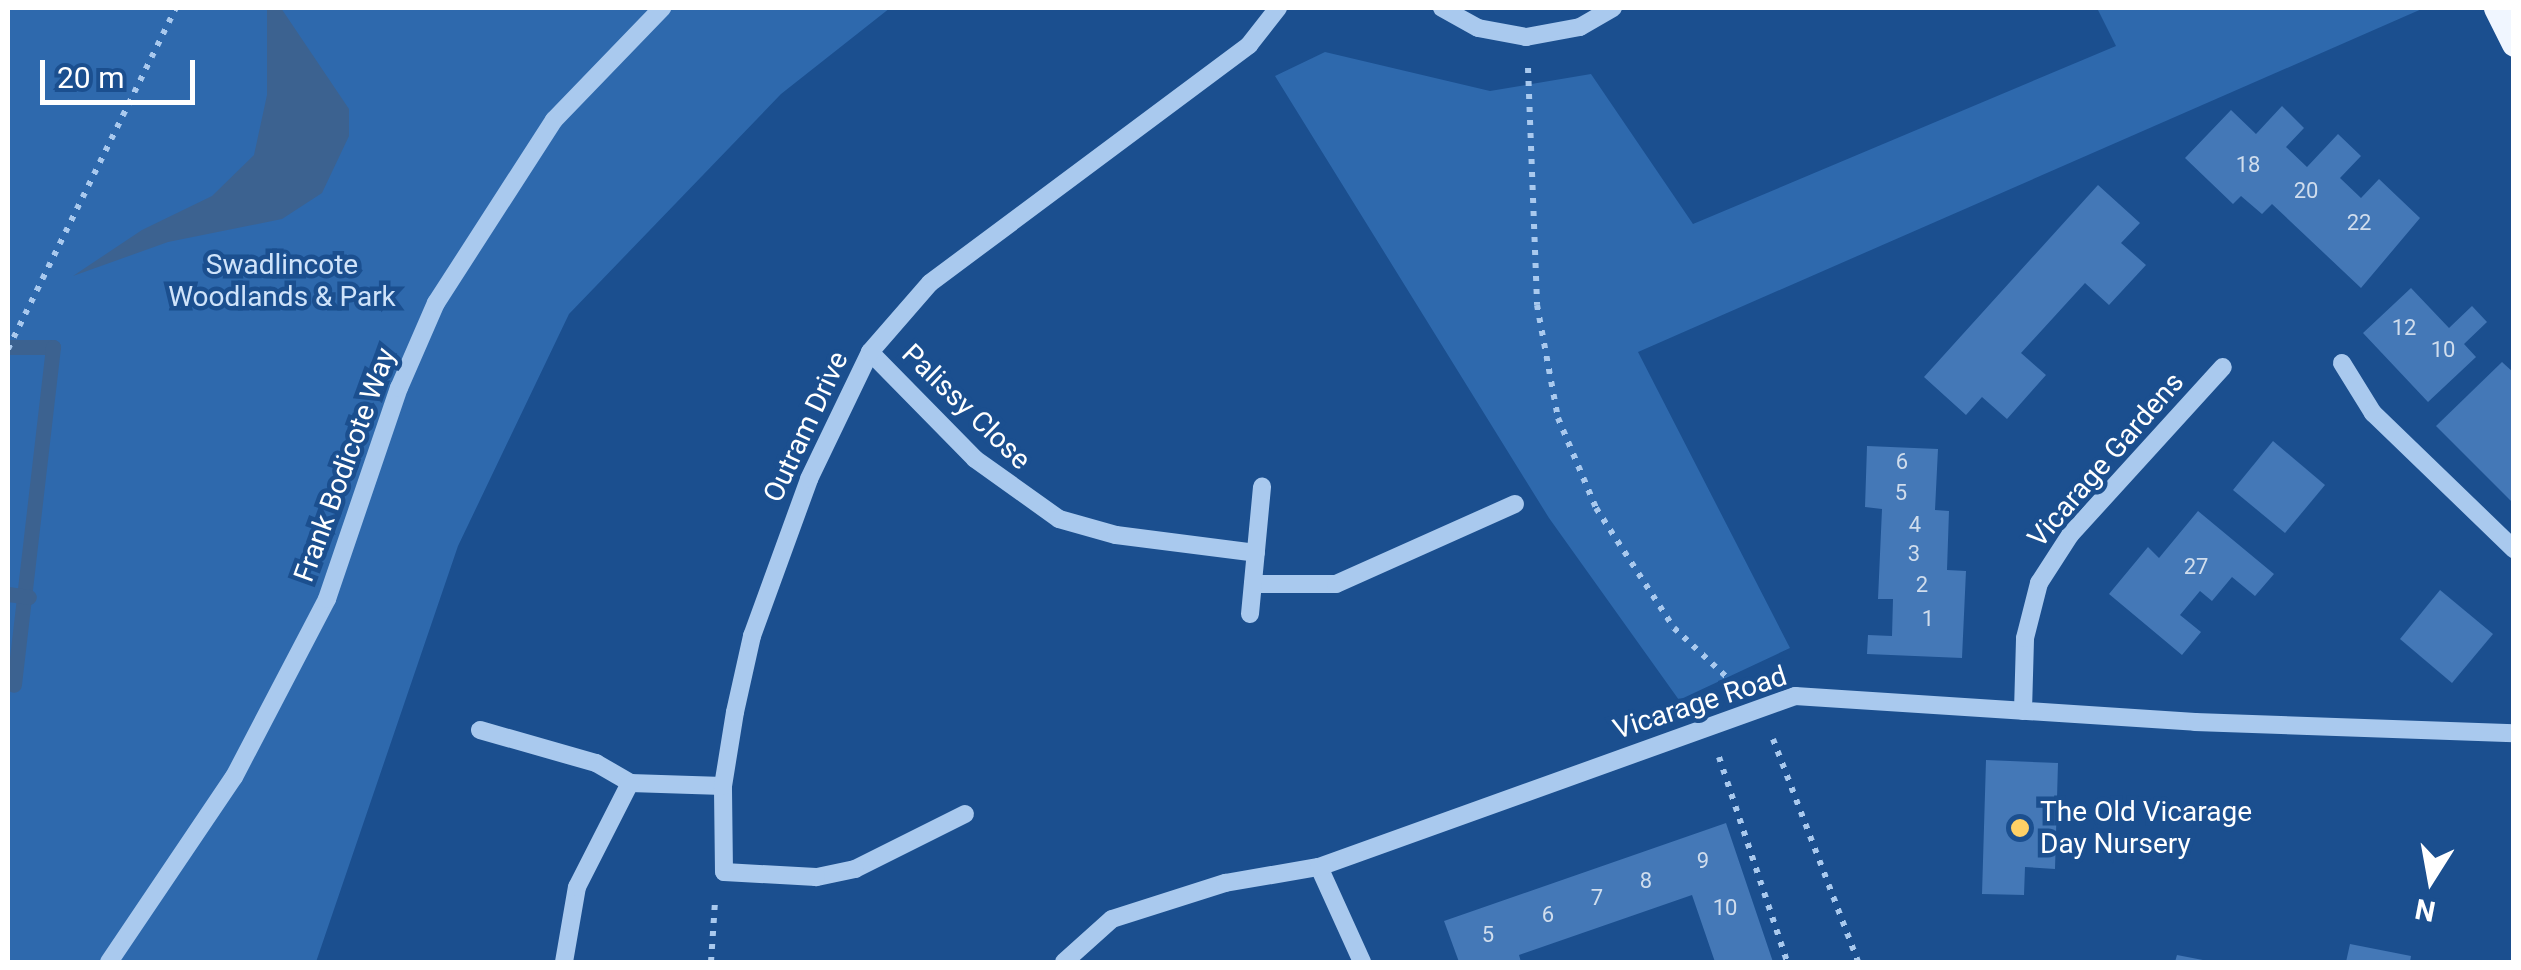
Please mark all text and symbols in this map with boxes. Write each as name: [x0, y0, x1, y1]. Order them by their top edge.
scale bar: [45, 40, 200, 102]
text: 20 m: [57, 60, 124, 95]
house number: 18: [2236, 152, 2260, 178]
house number: 20: [2294, 178, 2318, 204]
house number: 22: [2347, 210, 2371, 236]
park label: Swadlincote Woodlands & Park: [168, 248, 396, 314]
house number: 12: [2392, 315, 2416, 341]
street label: Palissy Close: [895, 337, 1037, 477]
house number: 10: [2431, 337, 2455, 363]
street label: Frank Bodicote Way: [287, 344, 403, 586]
street label: Outram Drive: [756, 346, 856, 508]
street label: Vicarage Gardens: [2021, 366, 2191, 554]
house number: 6: [1896, 449, 1908, 475]
house number: 5: [1895, 480, 1907, 506]
house number: 4: [1909, 512, 1921, 538]
house number: 3: [1908, 541, 1920, 567]
house number: 27: [2184, 554, 2208, 580]
house number: 2: [1916, 572, 1928, 598]
house number: 1: [1922, 606, 1934, 632]
street label: Vicarage Road: [1609, 659, 1791, 747]
place label: The Old Vicarage Day Nursery: [2040, 795, 2252, 861]
marker: The Old Vicarage Day Nursery: [2009, 817, 2031, 839]
north arrow: [2381, 830, 2481, 930]
house number: 9: [1697, 848, 1709, 874]
house number: 8: [1640, 868, 1652, 894]
house number: 7: [1591, 885, 1603, 911]
text: N: [2412, 892, 2438, 928]
house number: 10: [1713, 895, 1737, 921]
house number: 6: [1542, 902, 1554, 928]
house number: 5: [1482, 922, 1494, 948]

